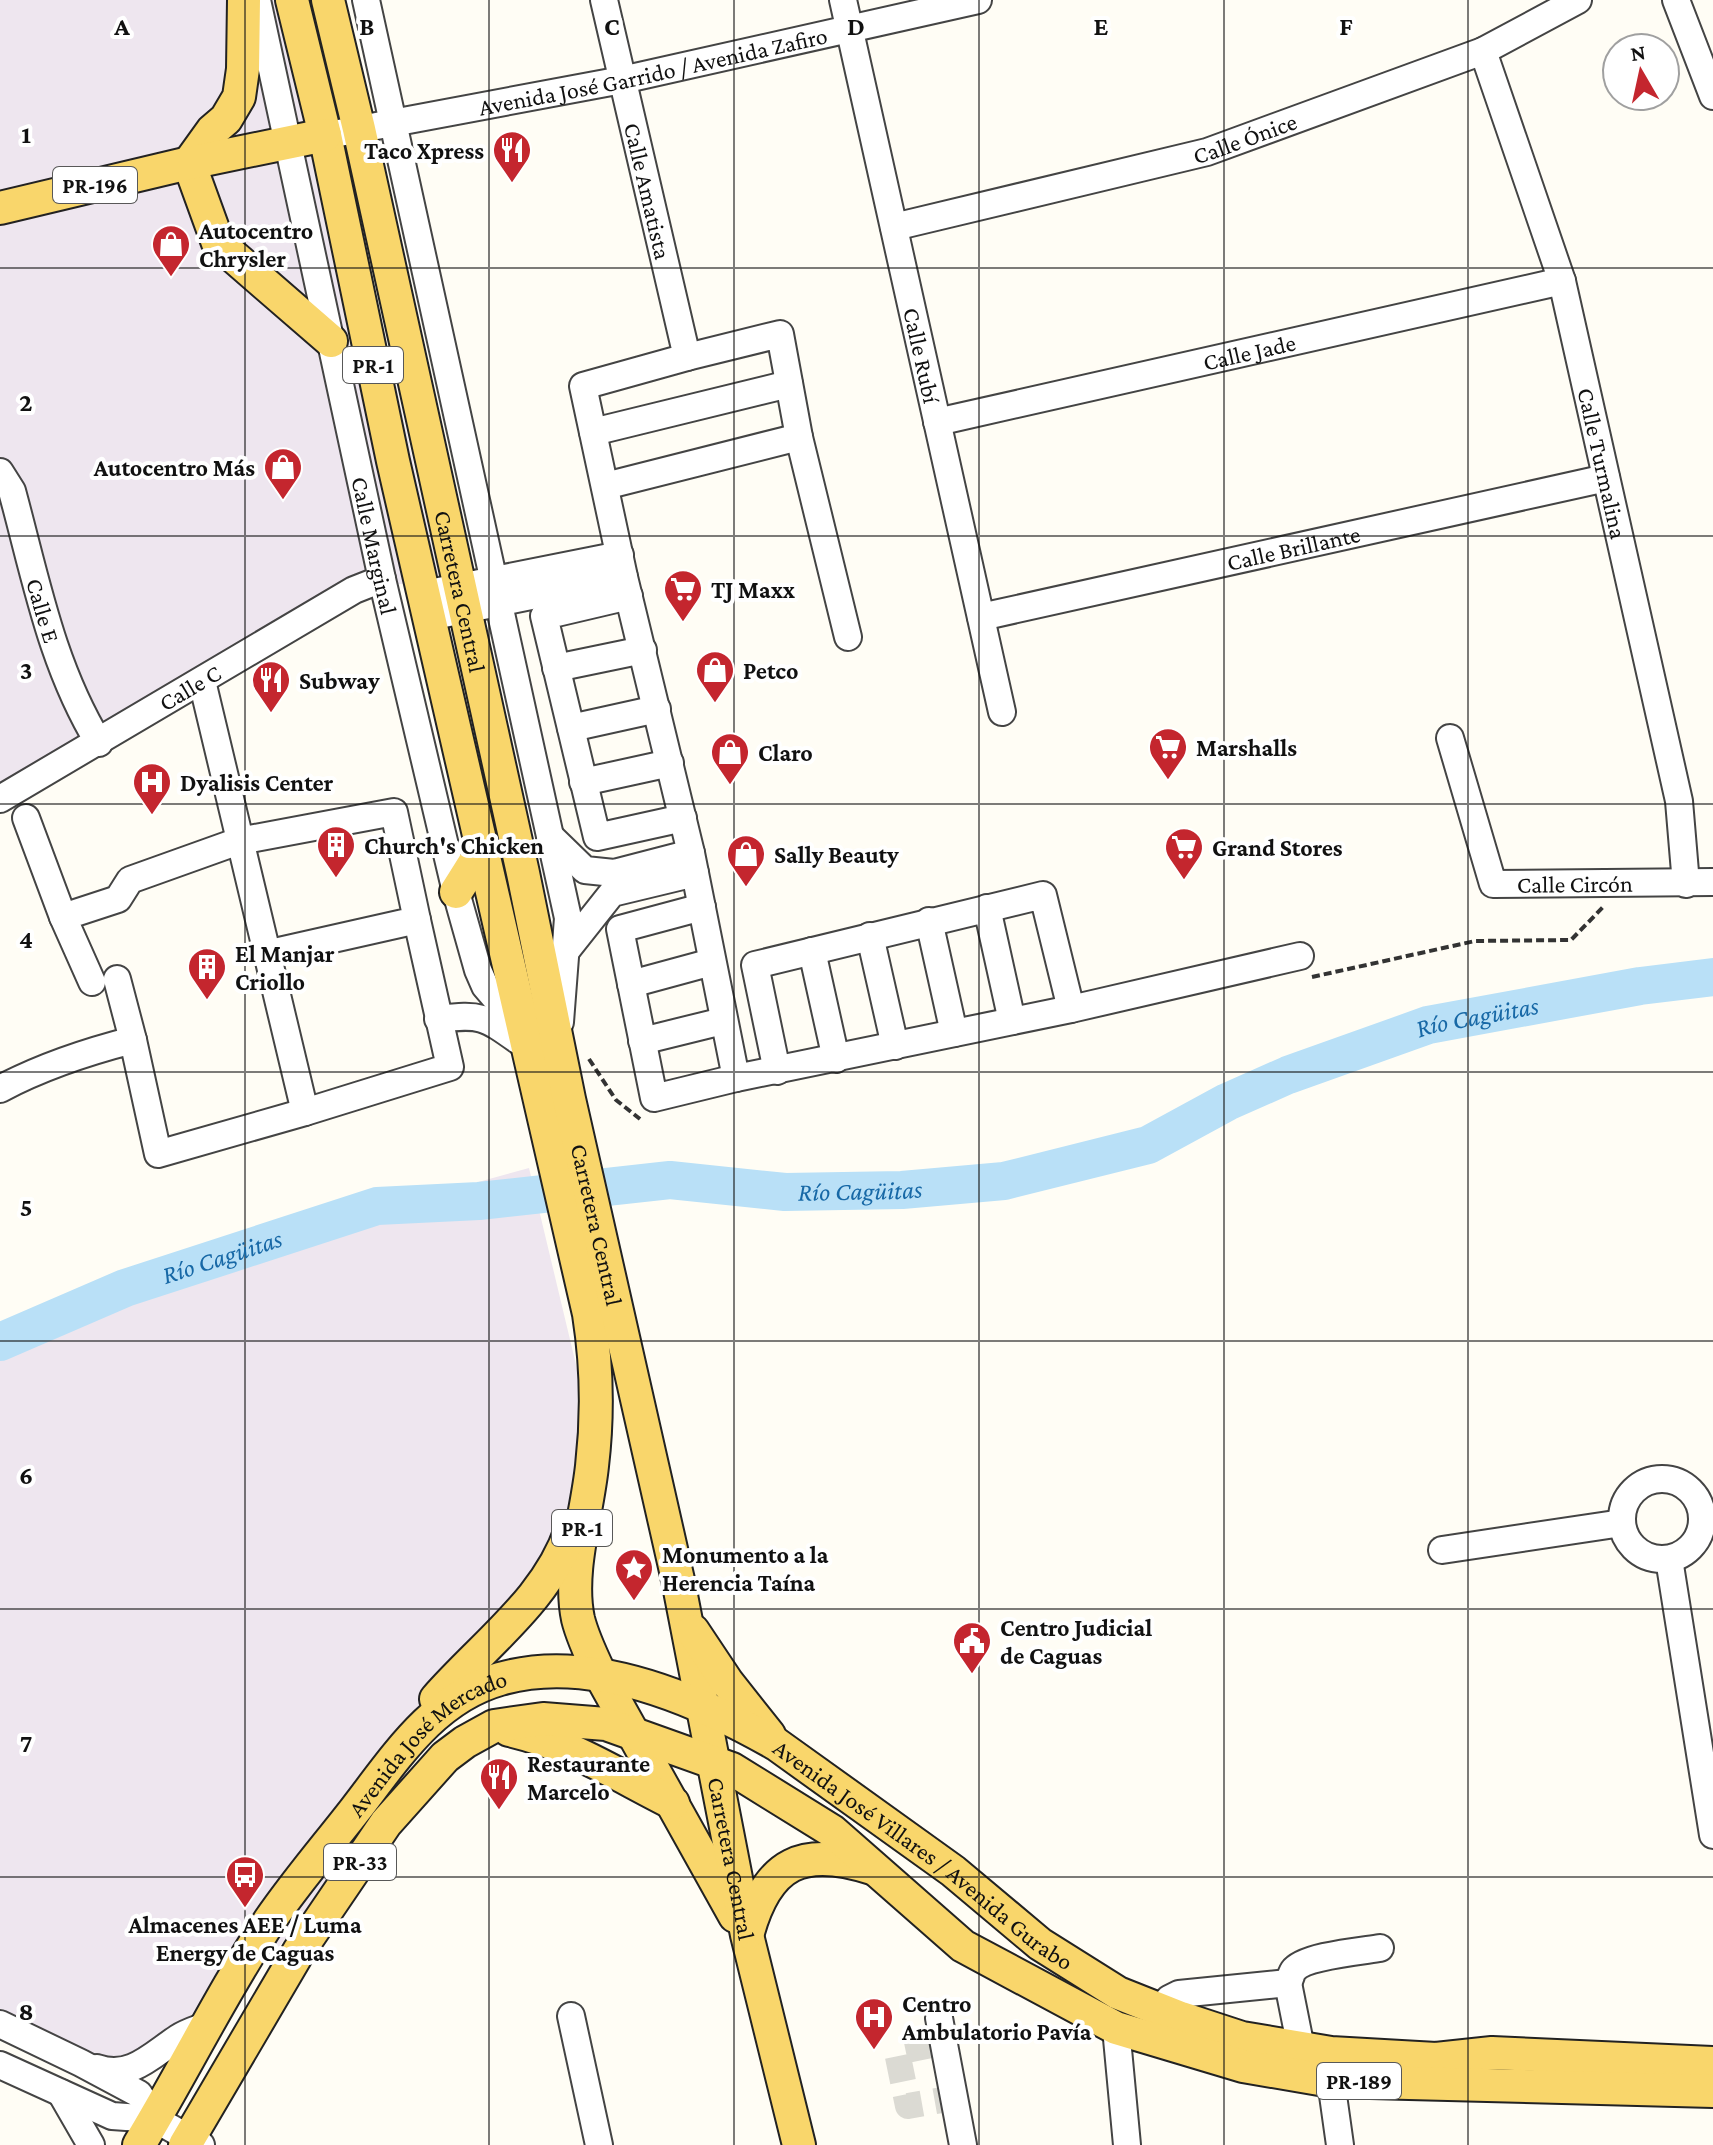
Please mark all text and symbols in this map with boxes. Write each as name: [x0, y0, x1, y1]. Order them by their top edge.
text: A: [113, 12, 130, 41]
text: B: [359, 12, 375, 41]
text: C: [604, 12, 620, 41]
text: D: [847, 12, 865, 41]
text: E: [1094, 12, 1109, 41]
text: F: [1339, 12, 1353, 41]
street label: Avenida José Garrido / Avenida Zafiro: [476, 21, 830, 120]
north arrow: [1601, 32, 1681, 112]
text: N: [1629, 39, 1647, 66]
street label: Calle Ónice: [1190, 107, 1300, 168]
text: 1: [21, 120, 31, 149]
street label: Calle Amatista: [619, 120, 677, 262]
restaurant icon: Taco Xpress: [491, 129, 533, 184]
place label: Taco Xpress: [364, 137, 484, 164]
road number: PR-196: [53, 167, 137, 203]
place label: Autocentro Chrysler: [198, 217, 313, 272]
shop icon: Autocentro Chrysler: [150, 223, 192, 278]
street label: Calle Rubí: [899, 305, 946, 406]
street label: Calle Jade: [1200, 328, 1298, 375]
road number: PR-1: [343, 347, 403, 383]
street label: Calle Turmalina: [1573, 385, 1633, 541]
text: 2: [19, 388, 33, 417]
shop icon: Autocentro Más: [262, 446, 304, 501]
place label: Autocentro Más: [93, 454, 255, 481]
street label: Calle Marginal: [347, 474, 403, 617]
street label: Carretera Central: [430, 508, 492, 675]
street label: Calle Brillante: [1224, 520, 1363, 575]
supermarket icon: TJ Maxx: [662, 568, 704, 623]
street label: Calle E: [22, 575, 66, 646]
place label: TJ Maxx: [711, 576, 796, 603]
shop icon: Petco: [694, 649, 736, 704]
text: 3: [20, 656, 32, 685]
place label: Petco: [743, 657, 799, 684]
street label: Calle C: [154, 658, 225, 716]
restaurant icon: Subway: [250, 659, 292, 714]
place label: Subway: [299, 667, 380, 694]
supermarket icon: Marshalls: [1147, 726, 1189, 781]
shop icon: Claro: [709, 731, 751, 786]
place label: Marshalls: [1196, 734, 1297, 761]
place label: Claro: [758, 739, 813, 766]
hospital icon: Dyalisis Center: [131, 761, 173, 816]
place label: Dyalisis Center: [180, 769, 334, 796]
building icon: Church's Chicken: [315, 824, 357, 879]
supermarket icon: Grand Stores: [1163, 826, 1205, 881]
place label: Church's Chicken: [364, 832, 544, 859]
shop icon: Sally Beauty: [725, 833, 767, 888]
place label: Grand Stores: [1212, 834, 1343, 861]
place label: Sally Beauty: [774, 841, 899, 868]
street label: Calle Circón: [1517, 869, 1633, 897]
text: 4: [19, 925, 33, 954]
place label: El Manjar Criollo: [235, 940, 335, 995]
building icon: El Manjar Criollo: [186, 946, 228, 1001]
water label: Río Cagüitas: [1411, 990, 1541, 1043]
street label: Carretera Central: [566, 1141, 629, 1308]
water label: Río Cagüitas: [798, 1174, 923, 1206]
text: 5: [20, 1193, 32, 1222]
water label: Río Cagüitas: [158, 1223, 285, 1290]
text: 6: [19, 1461, 33, 1490]
road number: PR-1: [552, 1510, 612, 1546]
place label: Monumento a la Herencia Taína: [662, 1541, 829, 1596]
place icon: Monumento a la Herencia Taína: [613, 1547, 655, 1602]
place label: Centro Judicial de Caguas: [1000, 1614, 1152, 1669]
public building icon: Centro Judicial de Caguas: [951, 1620, 993, 1675]
street label: Avenida José Mercado: [342, 1664, 510, 1822]
text: 7: [20, 1729, 32, 1758]
street label: Avenida José Villares / Avenida Gurabo: [769, 1733, 1078, 1975]
place label: Restaurante Marcelo: [527, 1750, 650, 1805]
restaurant icon: Restaurante Marcelo: [478, 1756, 520, 1811]
street label: Carretera Central: [703, 1775, 761, 1943]
road number: PR-33: [324, 1844, 396, 1880]
bus stop icon: Almacenes AEE / Luma Energy de Caguas: [224, 1854, 266, 1909]
place label: Almacenes AEE / Luma Energy de Caguas: [127, 1911, 362, 1966]
place label: Centro Ambulatorio Pavía: [901, 1990, 1092, 2045]
hospital icon: Centro Ambulatorio Pavía: [853, 1996, 895, 2051]
text: 8: [18, 1997, 34, 2026]
road number: PR-189: [1317, 2063, 1401, 2099]

